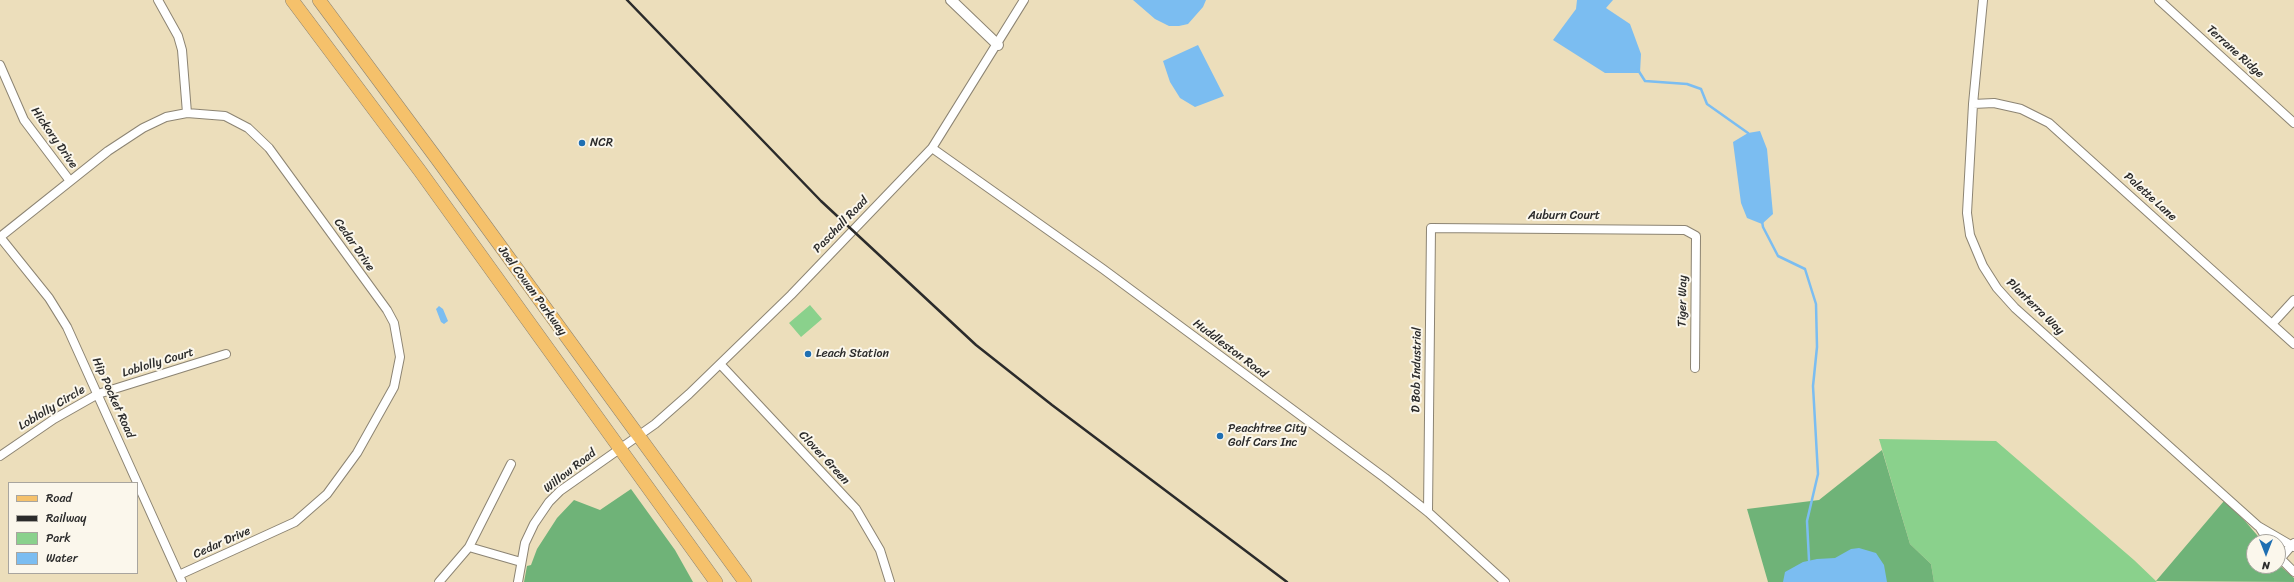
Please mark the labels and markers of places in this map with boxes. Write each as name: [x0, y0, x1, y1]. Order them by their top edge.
place label: NCR: [590, 136, 613, 150]
marker: NCR: [577, 138, 587, 148]
place label: Leach Station: [816, 347, 889, 361]
marker: Leach Station: [803, 349, 813, 359]
place label: Peachtree City Golf Cars Inc: [1228, 422, 1307, 450]
marker: Peachtree City Golf Cars Inc: [1215, 431, 1225, 441]

